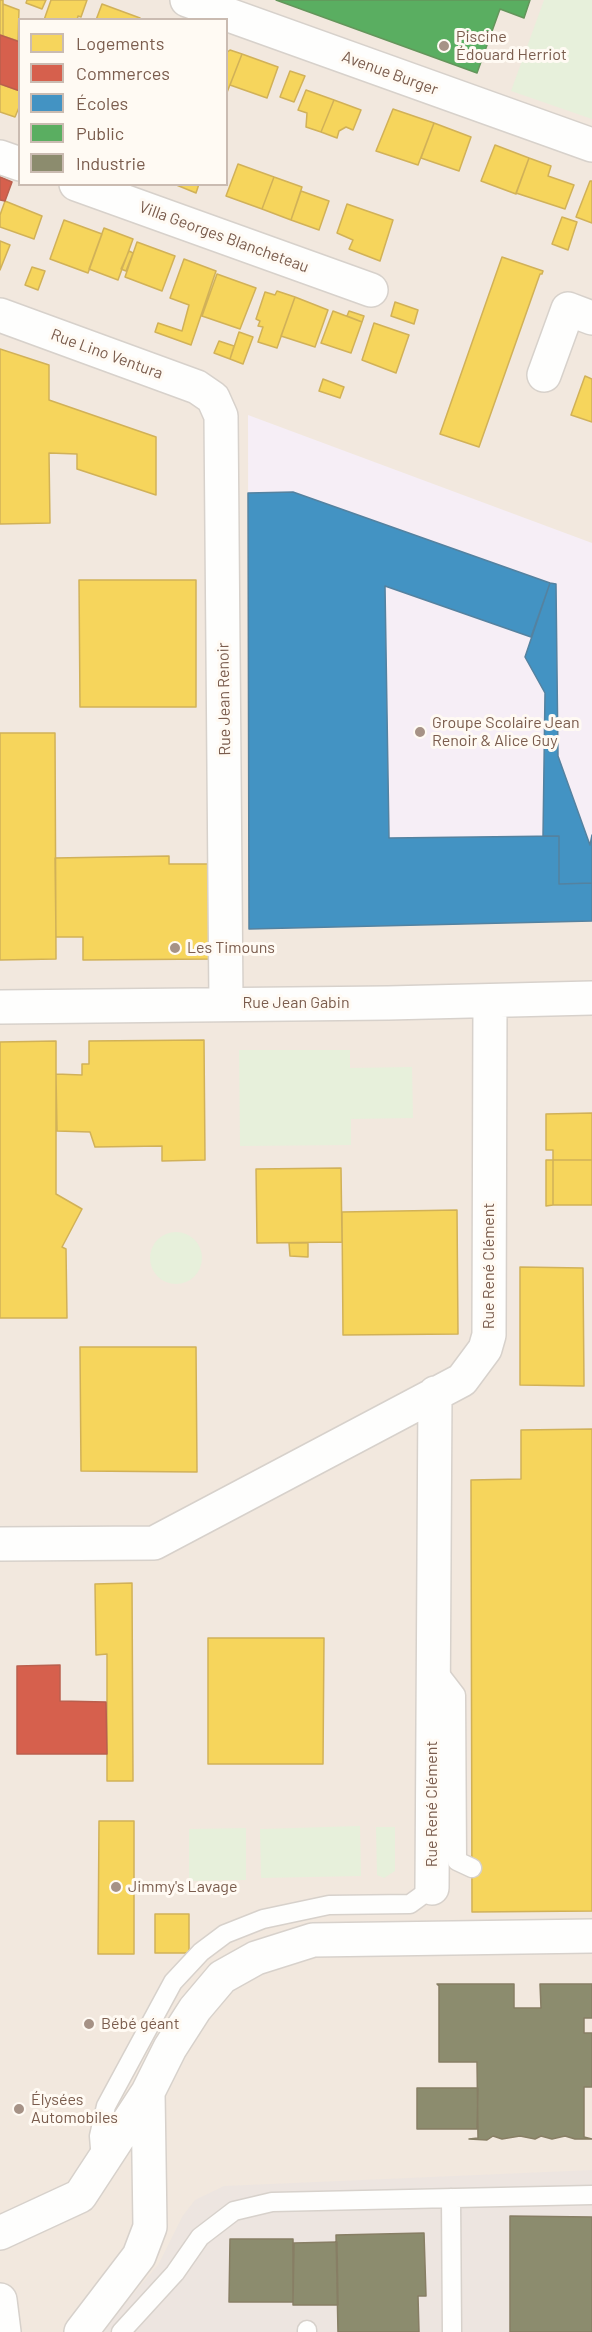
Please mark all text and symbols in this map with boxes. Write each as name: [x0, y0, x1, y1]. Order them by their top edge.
legend: [18, 18, 228, 186]
place label: Piscine Édouard Herriot: [456, 27, 567, 65]
text: Logements: [76, 32, 165, 54]
marker: Piscine Édouard Herriot: [437, 39, 451, 53]
street label: Avenue Burger: [339, 47, 441, 99]
text: Commerces: [76, 62, 170, 84]
text: Écoles: [76, 92, 128, 114]
text: Public: [76, 122, 124, 144]
text: Industrie: [76, 152, 146, 174]
street label: Villa Georges Blancheteau: [137, 197, 311, 277]
street label: Rue Lino Ventura: [48, 325, 166, 383]
street label: Rue Jean Renoir: [213, 642, 235, 756]
place label: Groupe Scolaire Jean Renoir & Alice Guy: [432, 713, 580, 751]
marker: Groupe Scolaire Jean Renoir & Alice Guy: [413, 725, 427, 739]
place label: Les Timouns: [187, 938, 275, 958]
marker: Les Timouns: [168, 941, 182, 955]
street label: Rue Jean Gabin: [242, 993, 350, 1013]
street label: Rue René Clément: [479, 1203, 499, 1329]
street label: Rue René Clément: [422, 1741, 442, 1867]
place label: Jimmy's Lavage: [128, 1877, 237, 1897]
marker: Jimmy's Lavage: [109, 1880, 123, 1894]
place label: Bébé géant: [101, 2014, 180, 2034]
marker: Bébé géant: [82, 2017, 96, 2031]
place label: Élysées Automobiles: [31, 2090, 118, 2128]
marker: Élysées Automobiles: [12, 2102, 26, 2116]

